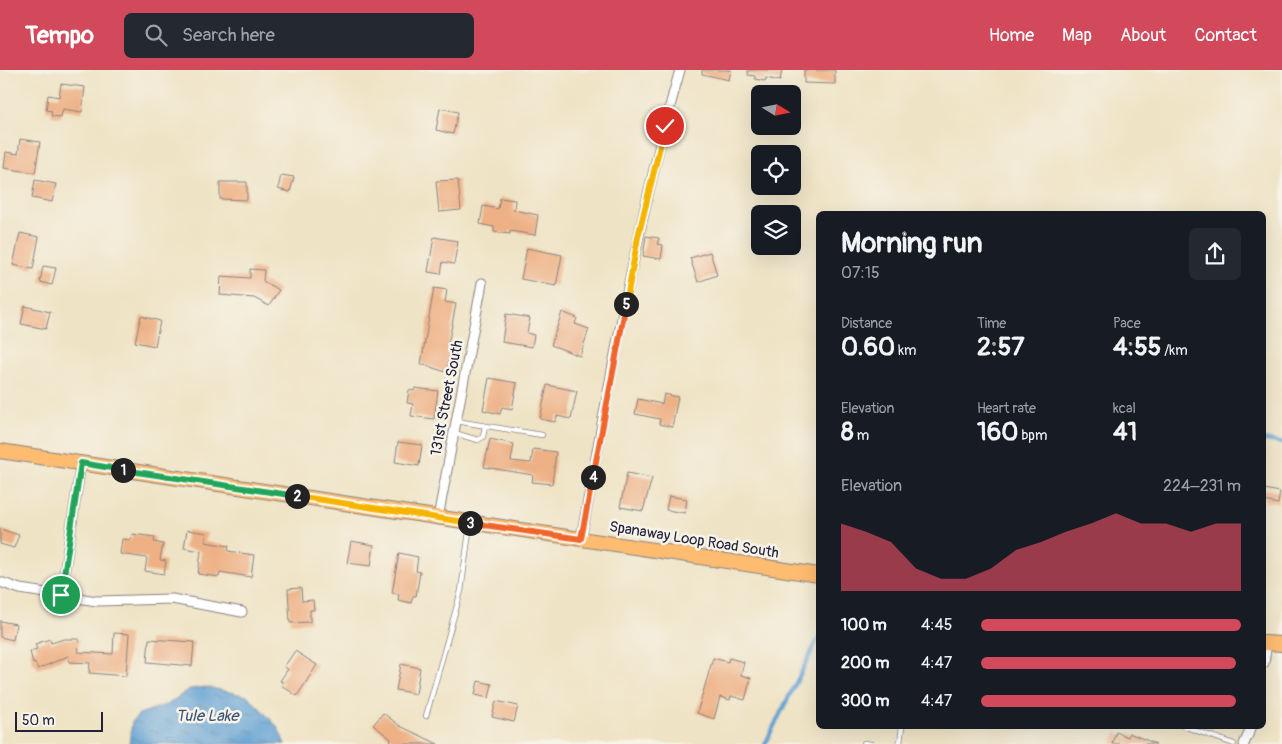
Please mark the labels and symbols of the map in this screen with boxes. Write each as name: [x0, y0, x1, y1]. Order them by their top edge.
north arrow: [751, 85, 801, 135]
pin: [644, 105, 686, 147]
pin: 5: [614, 292, 638, 316]
street label: 131st Street South: [426, 339, 468, 457]
pin: 1: [110, 458, 136, 482]
pin: 4: [580, 464, 606, 490]
pin: 2: [284, 484, 310, 508]
pin: 3: [458, 510, 482, 536]
street label: Spanaway Loop Road South: [608, 517, 780, 563]
pin: [40, 574, 82, 616]
water label: Tule Lake: [176, 706, 240, 726]
scale bar: [15, 709, 102, 732]

